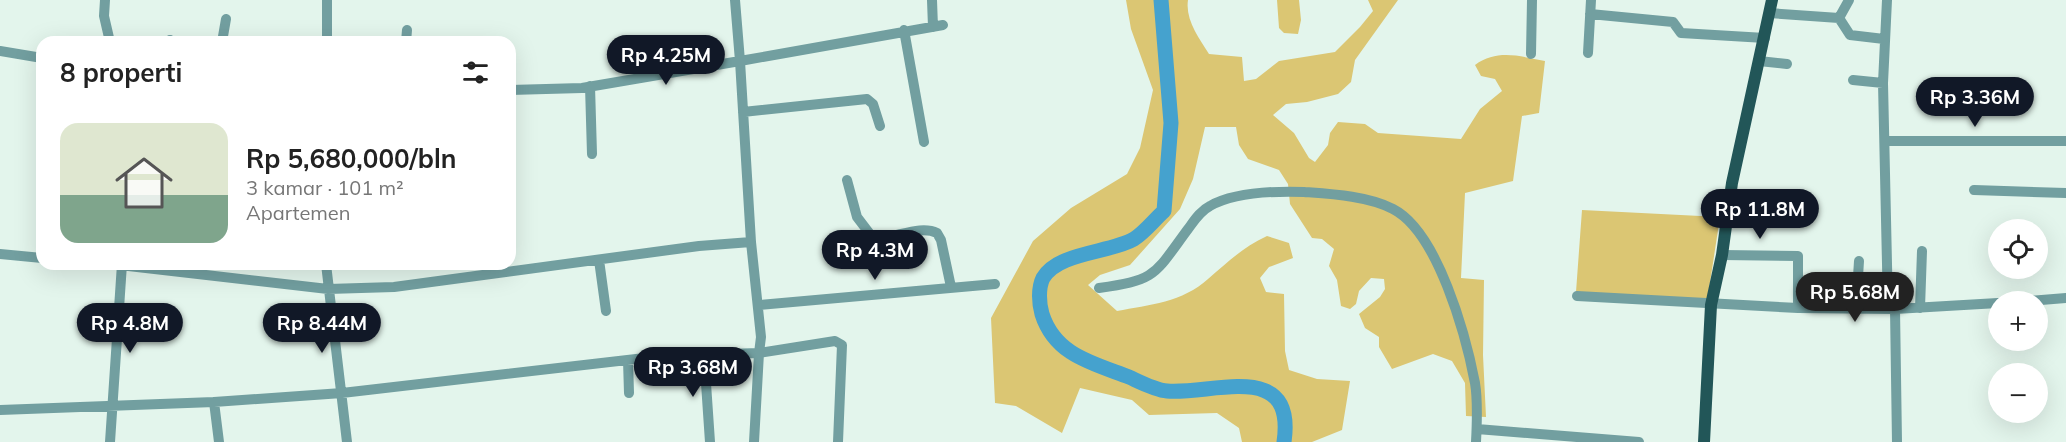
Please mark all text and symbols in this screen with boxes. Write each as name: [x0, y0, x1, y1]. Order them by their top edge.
pin: Rp 4.25M: [604, 35, 728, 86]
text: Rp 4.25M: [621, 42, 711, 67]
text: 8 properti: [60, 56, 182, 89]
icon: filters: [459, 56, 492, 89]
pin: Rp 3.36M: [1913, 77, 2037, 128]
text: Rp 3.36M: [1930, 84, 2020, 109]
text: Rp 5,680,000/bln: [246, 142, 456, 175]
icon: home: [108, 147, 180, 219]
text: 3 kamar · 101 m²: [246, 175, 404, 200]
pin: Rp 11.8M: [1698, 189, 1822, 240]
text: Rp 11.8M: [1715, 196, 1805, 221]
text: Apartemen: [246, 200, 350, 225]
map controls: [1988, 219, 2048, 423]
button: locate: [1988, 219, 2048, 279]
pin: Rp 4.3M: [820, 230, 930, 281]
text: Rp 4.3M: [836, 237, 914, 262]
pin: Rp 5.68M: [1793, 272, 1917, 323]
text: Rp 5.68M: [1810, 279, 1900, 304]
button: +: [1988, 291, 2048, 351]
pin: Rp 4.8M: [75, 303, 185, 354]
pin: Rp 8.44M: [260, 303, 384, 354]
text: Rp 4.8M: [91, 310, 169, 335]
text: Rp 8.44M: [277, 310, 367, 335]
pin: Rp 3.68M: [631, 347, 755, 398]
text: Rp 3.68M: [648, 354, 738, 379]
button: −: [1988, 363, 2048, 423]

